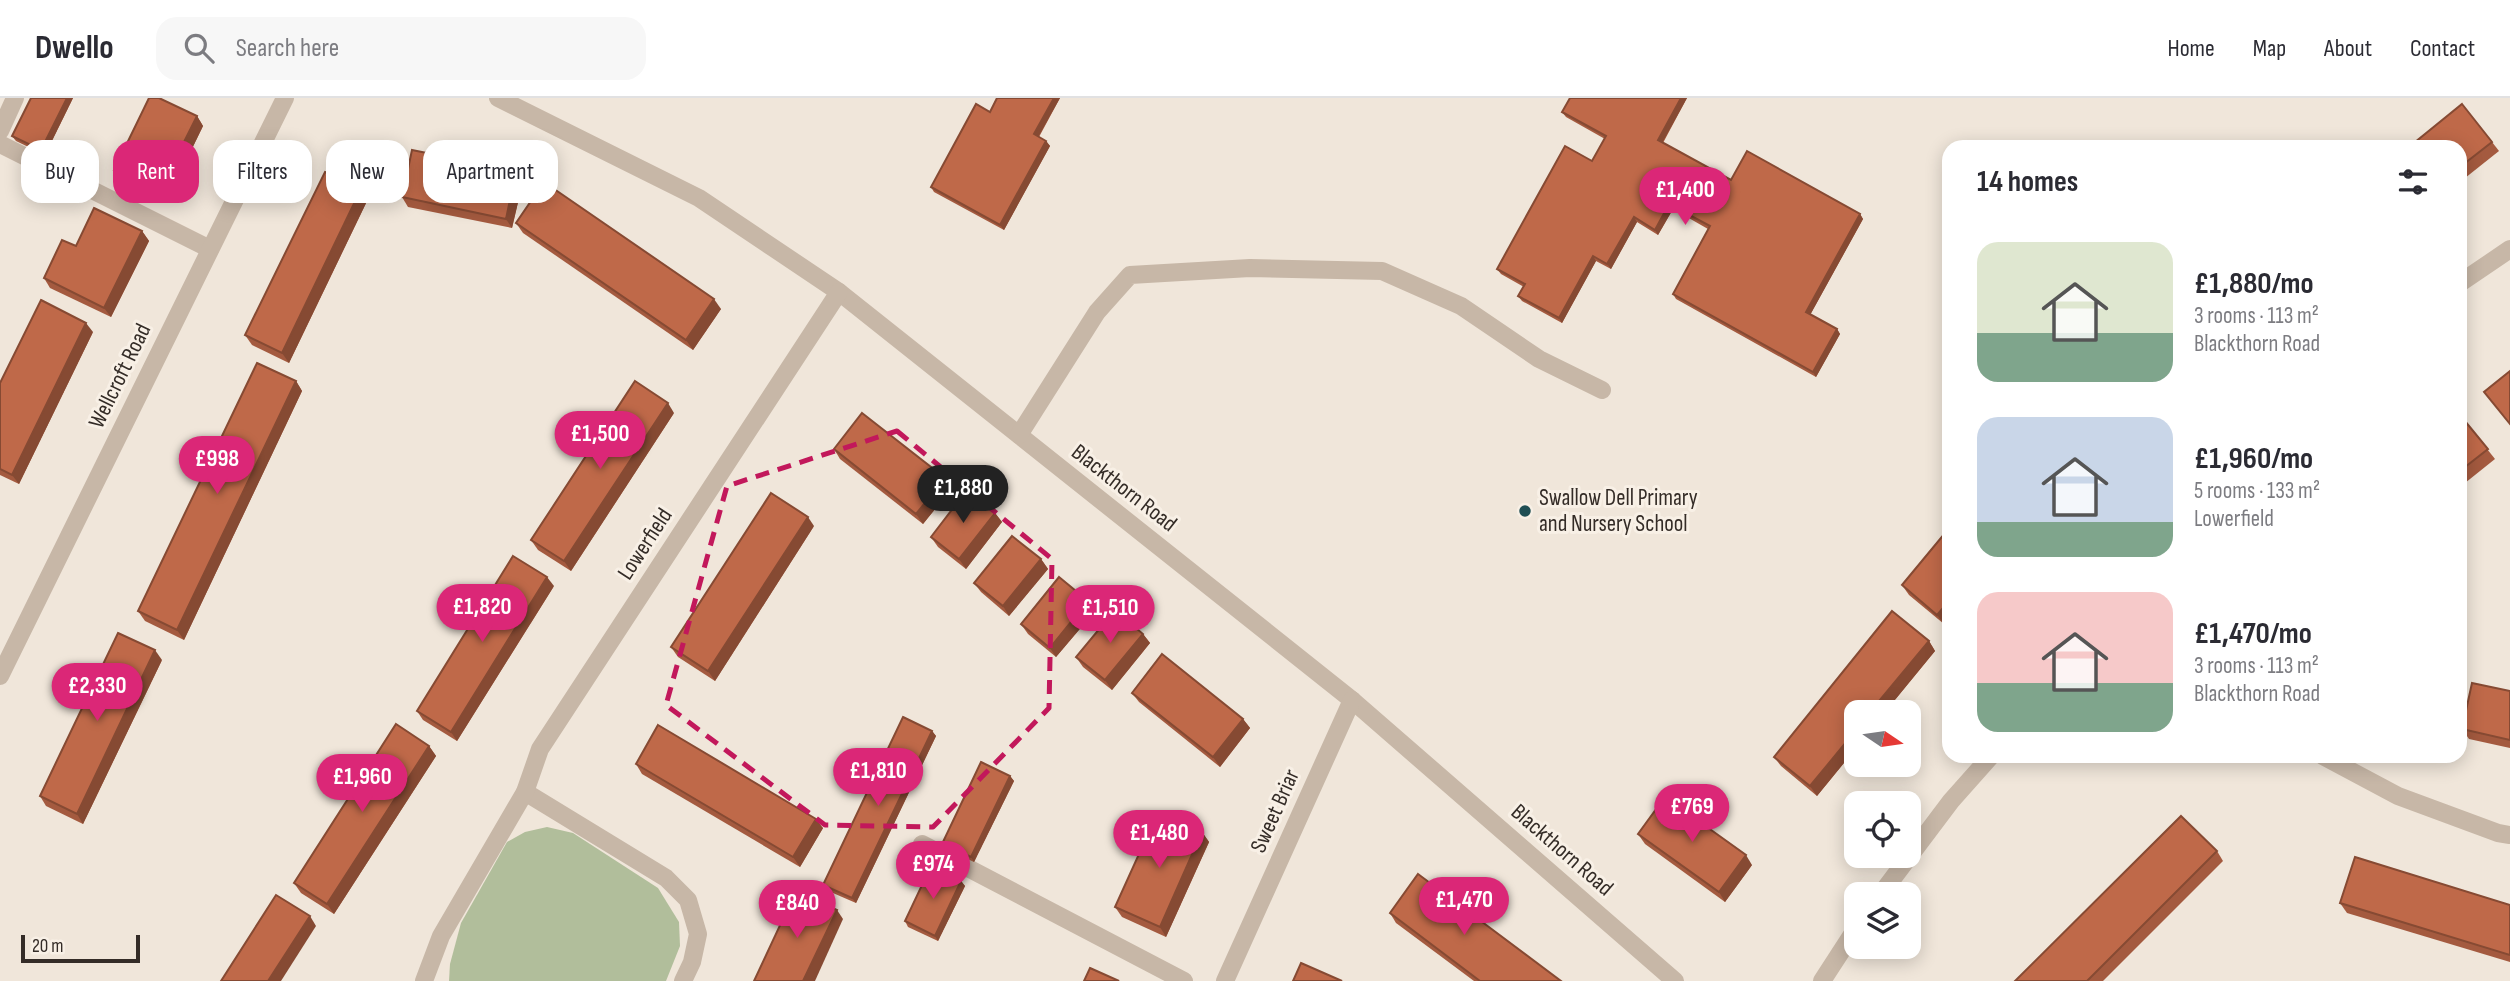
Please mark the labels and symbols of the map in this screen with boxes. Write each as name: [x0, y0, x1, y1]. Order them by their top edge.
pin: £1,400: [1628, 167, 1742, 227]
street label: Wellcroft Road: [83, 319, 157, 433]
pin: £1,500: [543, 412, 657, 471]
pin: £998: [176, 436, 258, 496]
street label: Blackthorn Road: [1066, 438, 1182, 538]
pin: £1,880: [906, 466, 1020, 525]
place label: Swallow Dell Primary and Nursery School: [1539, 484, 1698, 538]
street label: Lowerfield: [612, 503, 678, 585]
marker: Swallow Dell Primary and Nursery School: [1517, 503, 1533, 519]
pin: £1,820: [425, 584, 539, 644]
pin: £1,510: [1053, 586, 1167, 645]
pin: £2,330: [40, 664, 154, 723]
north arrow: [1844, 700, 1922, 777]
pin: £1,810: [821, 748, 935, 808]
pin: £1,960: [305, 754, 419, 814]
street label: Sweet Briar: [1244, 765, 1306, 857]
pin: £769: [1651, 784, 1733, 844]
street label: Blackthorn Road: [1505, 798, 1619, 902]
pin: £1,480: [1102, 810, 1216, 870]
pin: £974: [892, 842, 974, 901]
pin: £1,470: [1407, 878, 1521, 937]
pin: £840: [756, 880, 838, 940]
scale bar: [21, 932, 140, 964]

